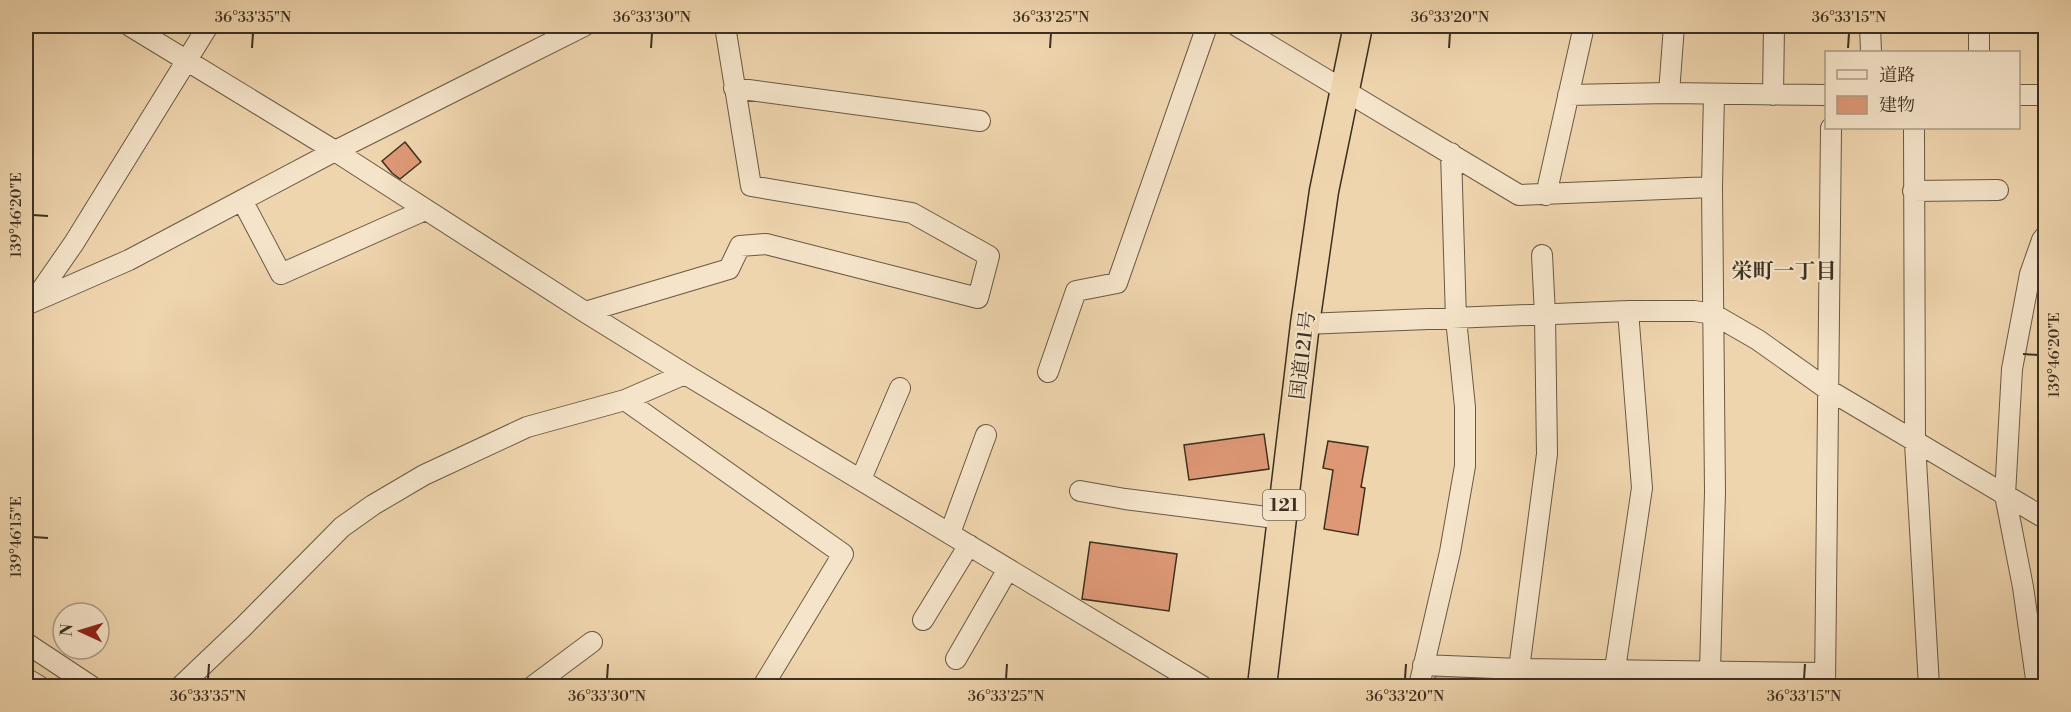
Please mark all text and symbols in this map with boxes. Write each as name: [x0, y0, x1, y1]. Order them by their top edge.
text: 36°33'35"N: [215, 8, 291, 27]
text: 36°33'30"N: [613, 8, 691, 27]
text: 36°33'25"N: [1013, 8, 1089, 27]
text: 36°33'20"N: [1411, 8, 1489, 27]
text: 36°33'15"N: [1812, 8, 1886, 27]
legend: [1825, 51, 2020, 129]
text: 道路: [1879, 64, 1915, 87]
text: 建物: [1879, 94, 1915, 117]
text: 139°46'20"E: [7, 172, 26, 258]
district label: 栄町一丁目: [1732, 259, 1837, 285]
street label: 国道121号: [1286, 309, 1321, 401]
text: 139°46'20"E: [2045, 312, 2064, 398]
road number: 121: [1263, 490, 1305, 520]
text: 139°46'15"E: [7, 496, 26, 578]
north arrow: [51, 601, 111, 661]
text: N: [57, 623, 77, 637]
text: 36°33'35"N: [170, 687, 246, 706]
text: 36°33'30"N: [568, 687, 646, 706]
text: 36°33'25"N: [968, 687, 1044, 706]
text: 36°33'20"N: [1366, 687, 1444, 706]
text: 36°33'15"N: [1767, 687, 1841, 706]

